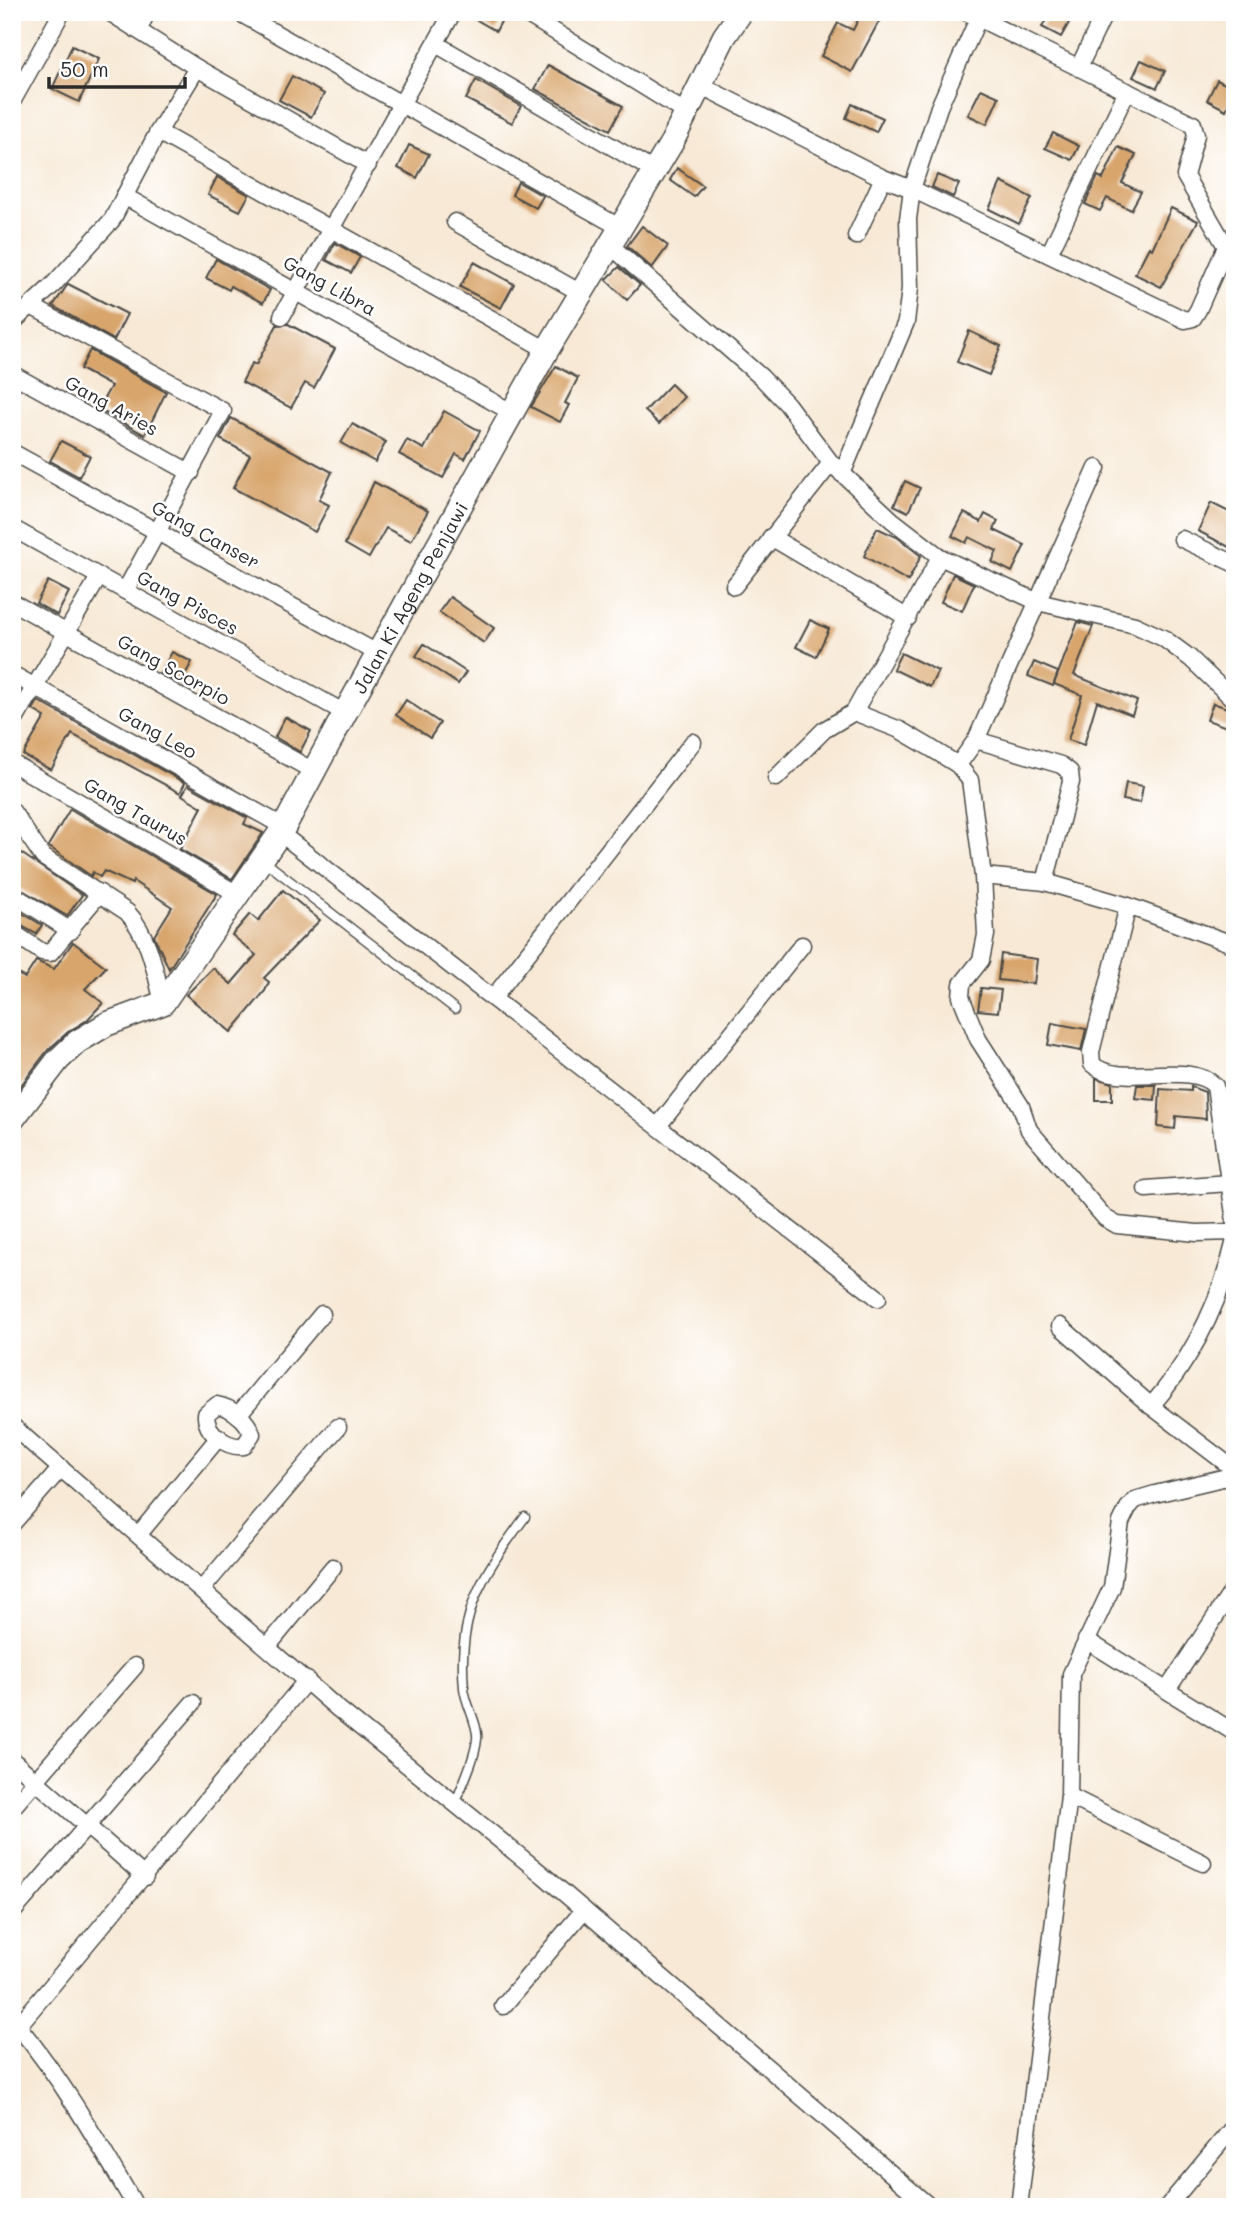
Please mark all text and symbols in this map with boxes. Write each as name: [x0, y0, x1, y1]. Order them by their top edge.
scale bar: [49, 46, 186, 90]
text: 50 m: [60, 55, 109, 82]
street label: Gang Libra: [279, 249, 381, 321]
street label: Gang Aries: [61, 369, 163, 441]
street label: Gang Canser: [147, 494, 265, 574]
street label: Jalan Ki Ageng Penjawi: [346, 497, 473, 697]
street label: Gang Pisces: [133, 564, 243, 640]
street label: Gang Scorpio: [113, 628, 235, 710]
street label: Gang Leo: [114, 700, 202, 764]
street label: Gang Taurus: [80, 771, 192, 851]

